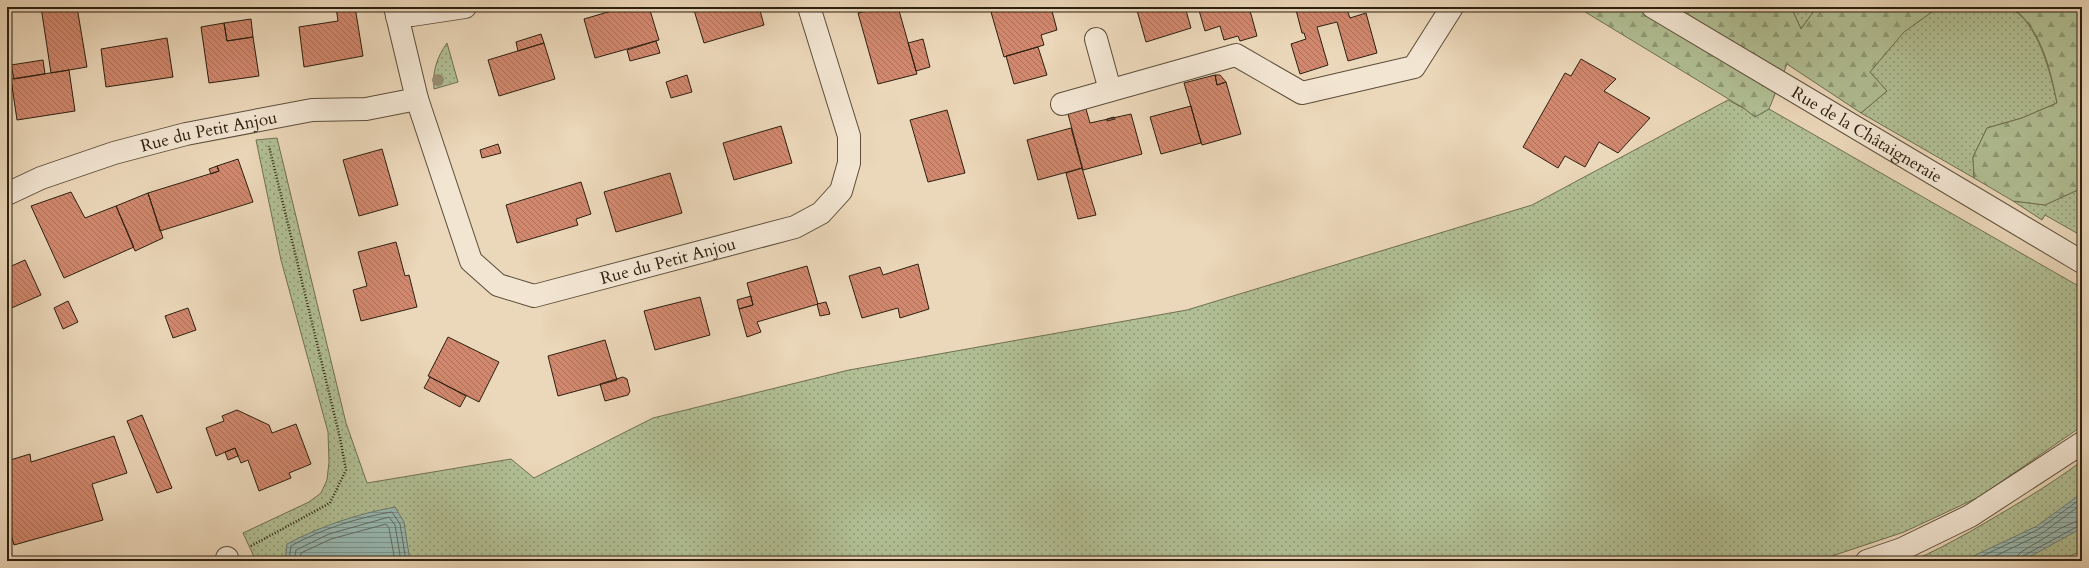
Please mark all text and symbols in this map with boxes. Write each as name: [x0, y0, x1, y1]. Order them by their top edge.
street label: Rue de la Châtaigneraie: [1788, 81, 1947, 188]
street label: Rue du Petit Anjou: [138, 105, 279, 157]
street label: Rue du Petit Anjou: [598, 232, 738, 290]

